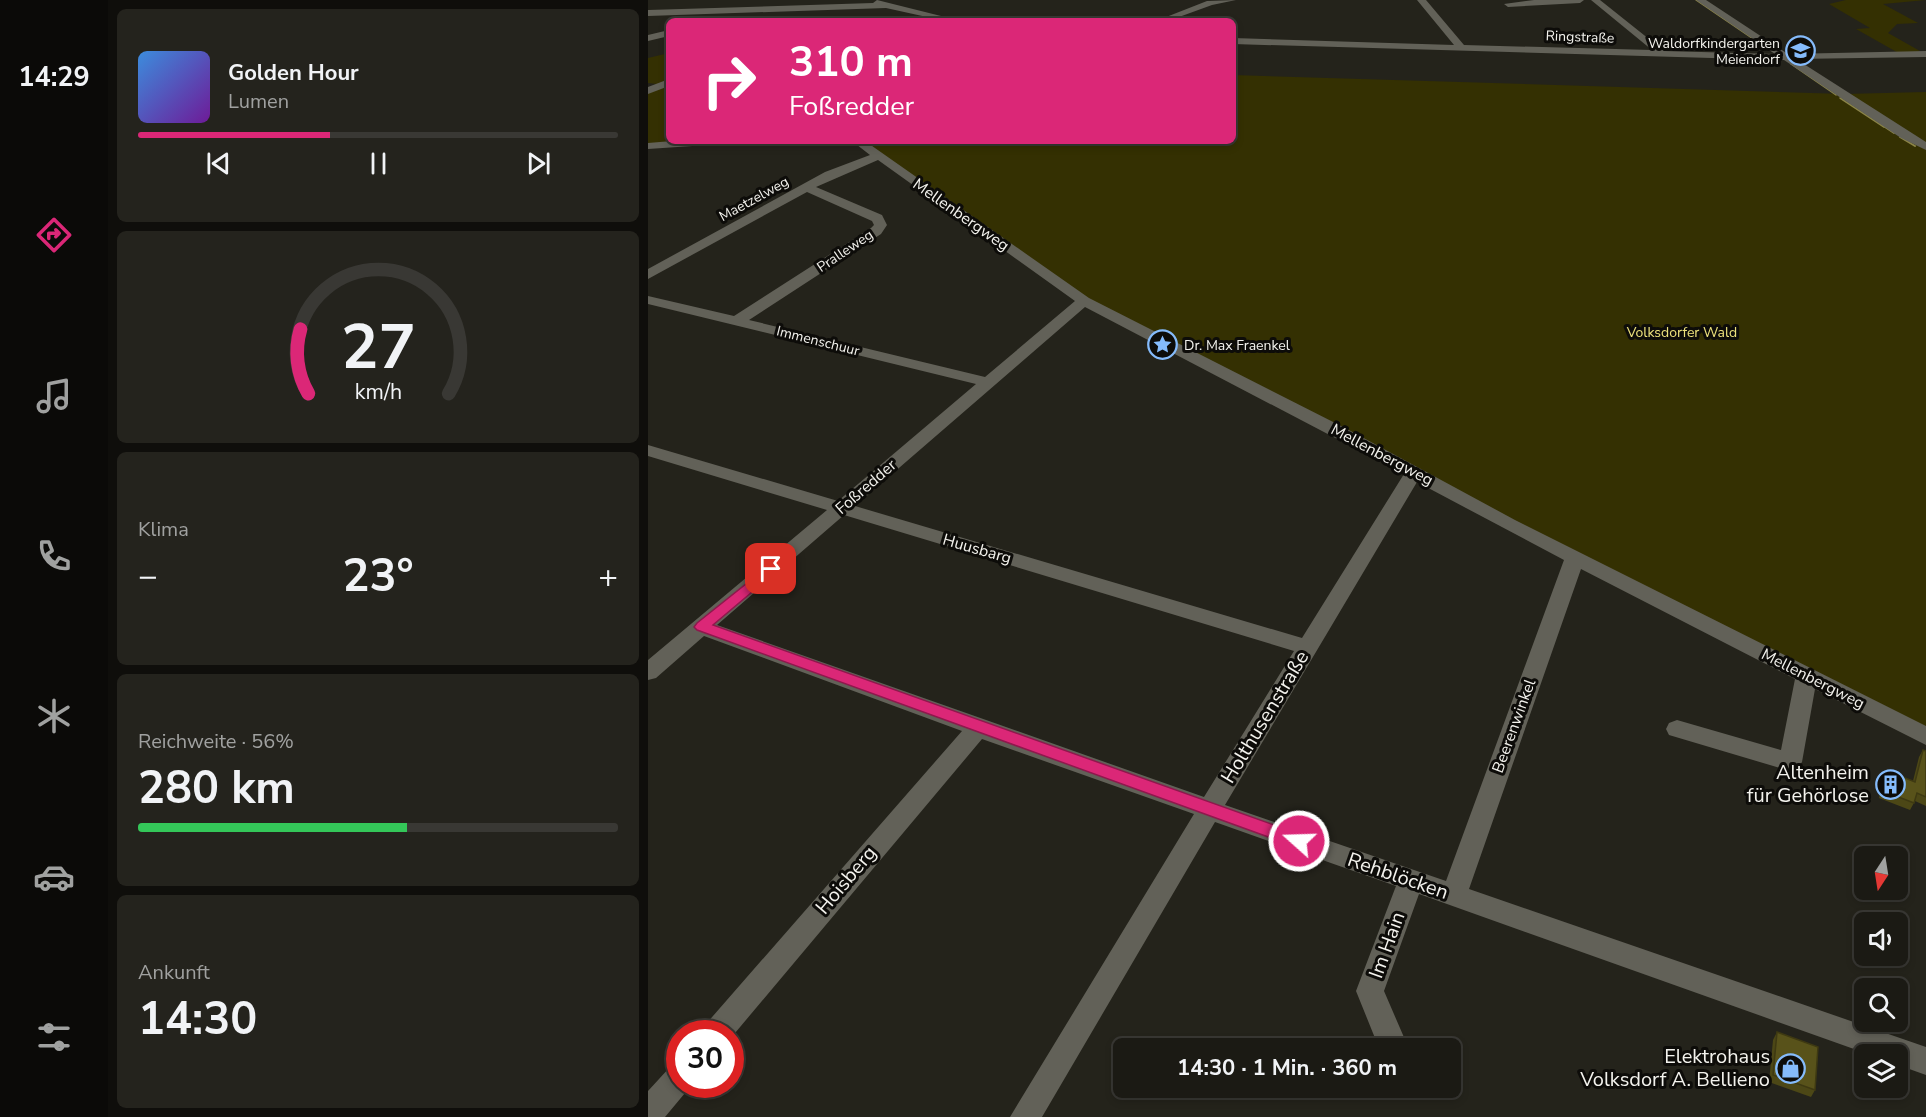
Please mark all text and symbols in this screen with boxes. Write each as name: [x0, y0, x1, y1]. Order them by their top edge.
street label: Ringstraße: [1545, 26, 1615, 48]
text: 310 m: [789, 34, 913, 91]
place label: Waldorfkindergarten Meiendorf: [1648, 34, 1780, 69]
school or university icon: Waldorfkindergarten Meiendorf: [1785, 35, 1817, 67]
icon: right: [690, 42, 768, 120]
text: Golden Hour: [228, 58, 359, 88]
text: 14:29: [18, 59, 90, 96]
text: Lumen: [228, 88, 289, 115]
text: Foßredder: [789, 88, 914, 125]
icon: previous: [202, 147, 235, 180]
icon: pause: [362, 147, 395, 180]
icon: next: [522, 147, 555, 180]
street label: Maetzelweg: [716, 172, 792, 226]
street label: Mellenbergweg: [908, 174, 1014, 256]
icon: directions: [33, 214, 75, 256]
street label: Pralleweg: [813, 225, 877, 277]
text: 27: [341, 305, 415, 390]
street label: Immenschuur: [775, 322, 861, 360]
park label: Volksdorfer Wald: [1626, 323, 1737, 342]
place icon: Dr. Max Fraenkel: [1147, 329, 1179, 361]
place label: Dr. Max Fraenkel: [1184, 336, 1291, 355]
icon: music: [33, 375, 75, 417]
text: km/h: [354, 377, 402, 407]
street label: Mellenbergweg: [1327, 419, 1437, 491]
street label: Foßredder: [831, 454, 901, 520]
text: Klima: [138, 516, 189, 543]
street label: Huusbarg: [940, 529, 1014, 569]
icon: phone: [33, 535, 75, 577]
pin: [745, 543, 796, 594]
text: 23°: [342, 546, 414, 607]
icon: arrive: [754, 552, 787, 585]
text: −: [138, 554, 158, 599]
text: +: [598, 554, 618, 599]
street label: Mellenbergweg: [1758, 643, 1868, 715]
street label: Holthusenstraße: [1215, 646, 1315, 788]
street label: Beerenwinkel: [1487, 676, 1541, 776]
icon: climate: [33, 695, 75, 737]
text: Reichweite · 56%: [138, 728, 294, 755]
text: 280 km: [138, 758, 295, 819]
place label: Altenheim für Gehörlose: [1747, 759, 1869, 809]
building icon: Altenheim für Gehörlose: [1874, 768, 1906, 800]
position arrow: [1267, 809, 1331, 873]
street label: Hoisberg: [809, 840, 883, 920]
street label: Rehblöcken: [1344, 846, 1452, 906]
north arrow: [1854, 846, 1908, 900]
map controls: [1854, 846, 1908, 1098]
icon: car: [33, 856, 75, 898]
street label: Im Hain: [1362, 908, 1412, 982]
button: sound: [1854, 912, 1908, 966]
text: Ankunft: [138, 959, 210, 986]
button: search: [1854, 978, 1908, 1032]
text: 14:30: [138, 989, 257, 1050]
icon: filters: [33, 1016, 75, 1058]
speed limit sign: 30: [666, 1020, 744, 1098]
place label: Elektrohaus Volksdorf A. Bellieno: [1579, 1043, 1770, 1093]
button: layers: [1854, 1044, 1908, 1098]
shop icon: Elektrohaus Volksdorf A. Bellieno: [1775, 1052, 1807, 1084]
text: 14:30 · 1 Min. · 360 m: [1177, 1053, 1397, 1083]

